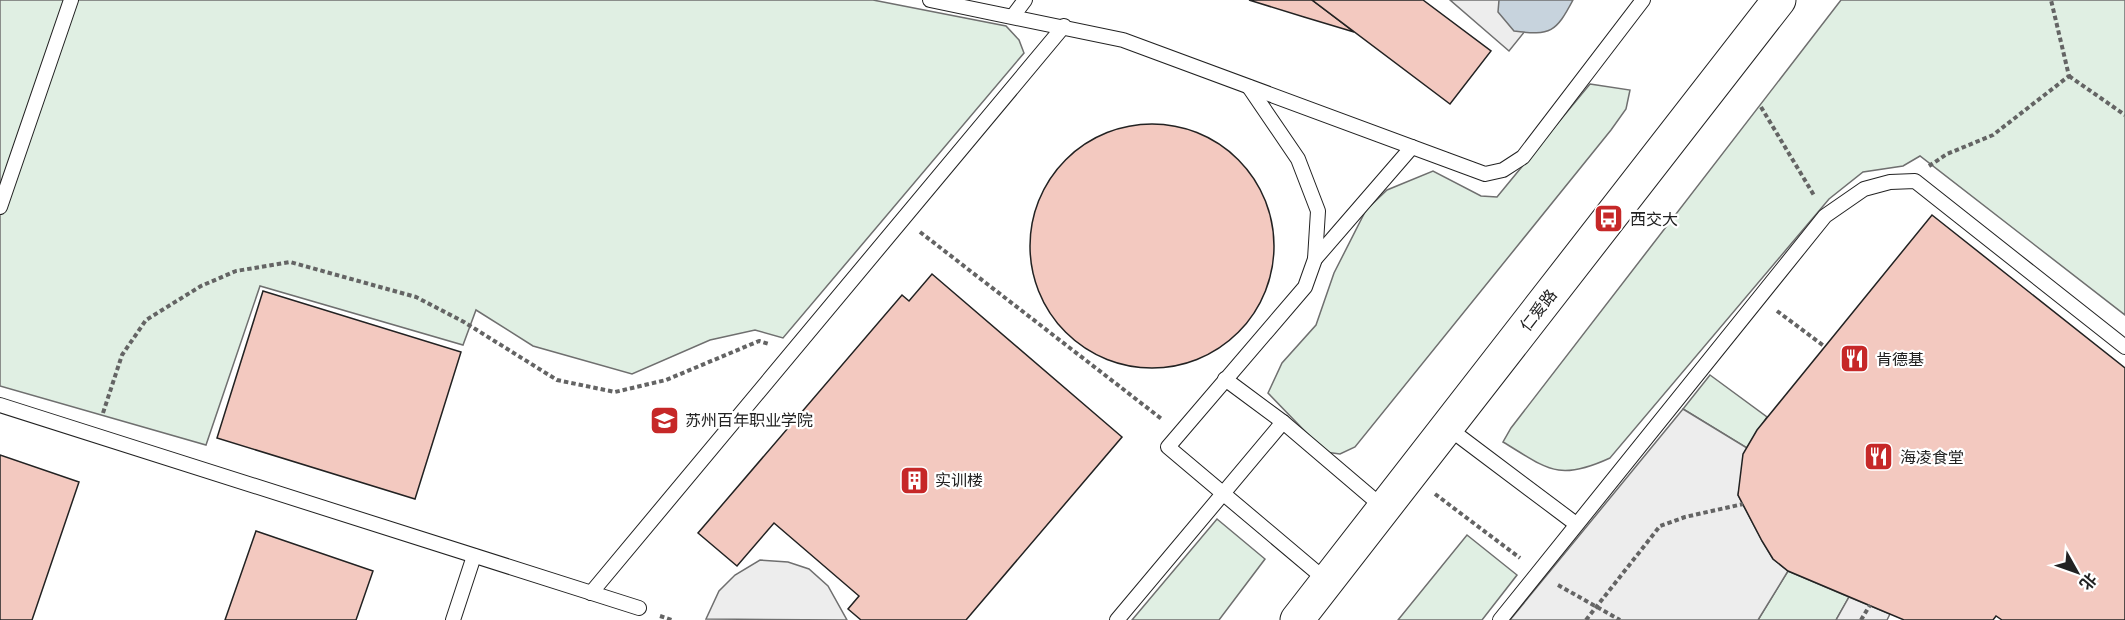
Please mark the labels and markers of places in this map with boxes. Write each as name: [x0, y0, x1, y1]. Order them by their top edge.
bus stop icon: 西交大: [1593, 203, 1625, 235]
place label: 西交大: [1630, 210, 1678, 228]
restaurant icon: 肯德基: [1839, 343, 1871, 375]
place label: 肯德基: [1876, 350, 1924, 368]
school or university icon: 苏州百年职业学院: [648, 404, 680, 436]
place label: 苏州百年职业学院: [685, 411, 813, 429]
restaurant icon: 海凌食堂: [1863, 441, 1895, 473]
place label: 海凌食堂: [1900, 448, 1964, 466]
building icon: 实训楼: [898, 464, 930, 496]
place label: 实训楼: [935, 471, 983, 489]

